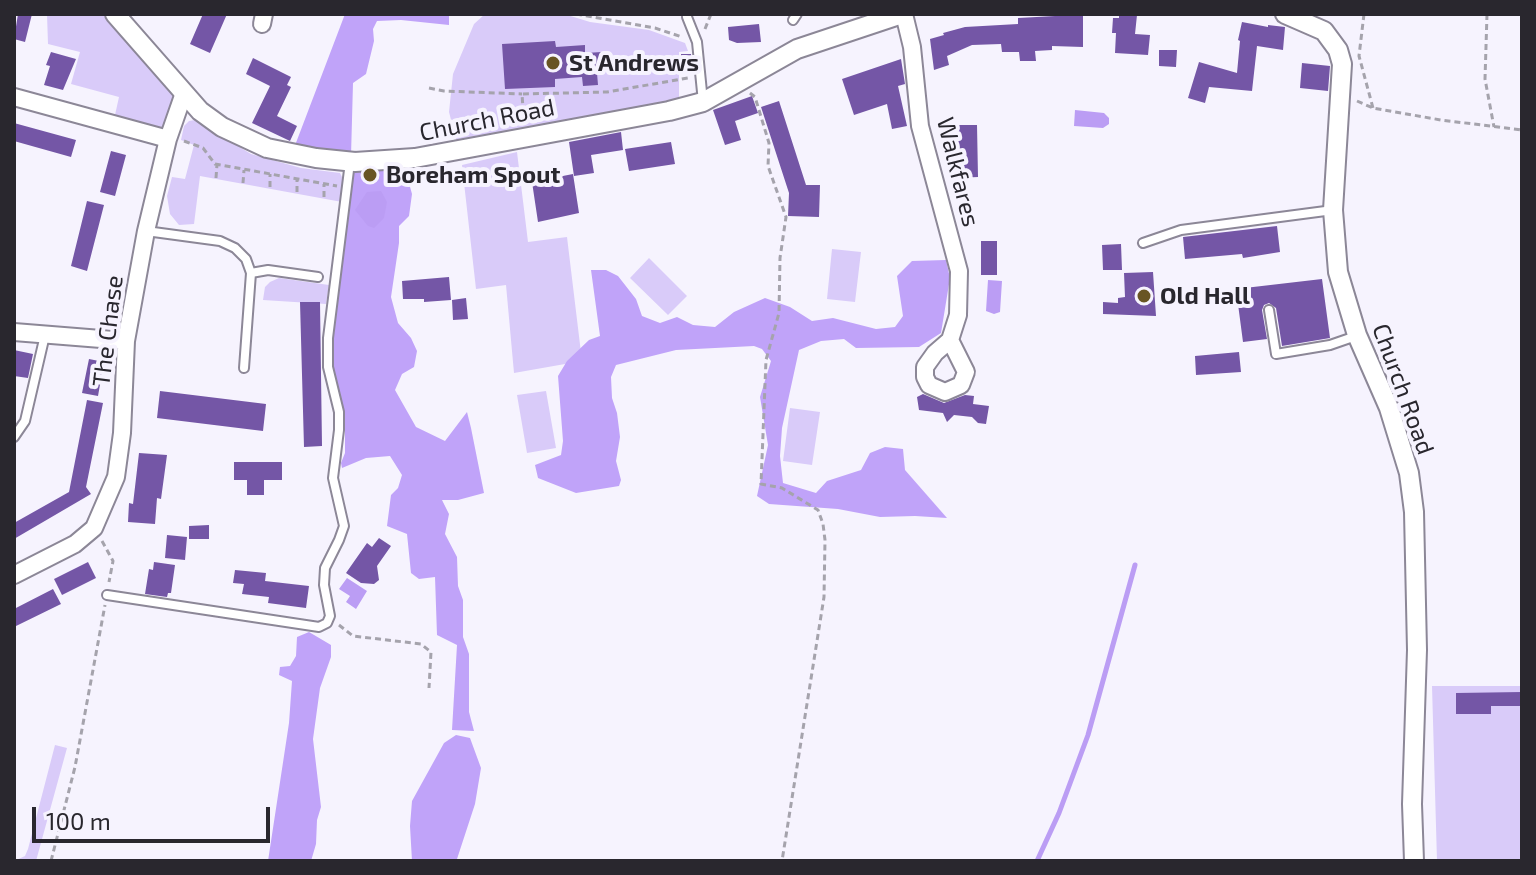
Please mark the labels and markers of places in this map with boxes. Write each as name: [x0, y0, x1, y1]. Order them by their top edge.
place label: St Andrews: [569, 49, 699, 77]
marker: St Andrews: [544, 54, 562, 72]
place label: Boreham Spout: [386, 161, 560, 189]
marker: Boreham Spout: [361, 166, 379, 184]
place label: Old Hall: [1160, 282, 1250, 310]
marker: Old Hall: [1135, 287, 1153, 305]

